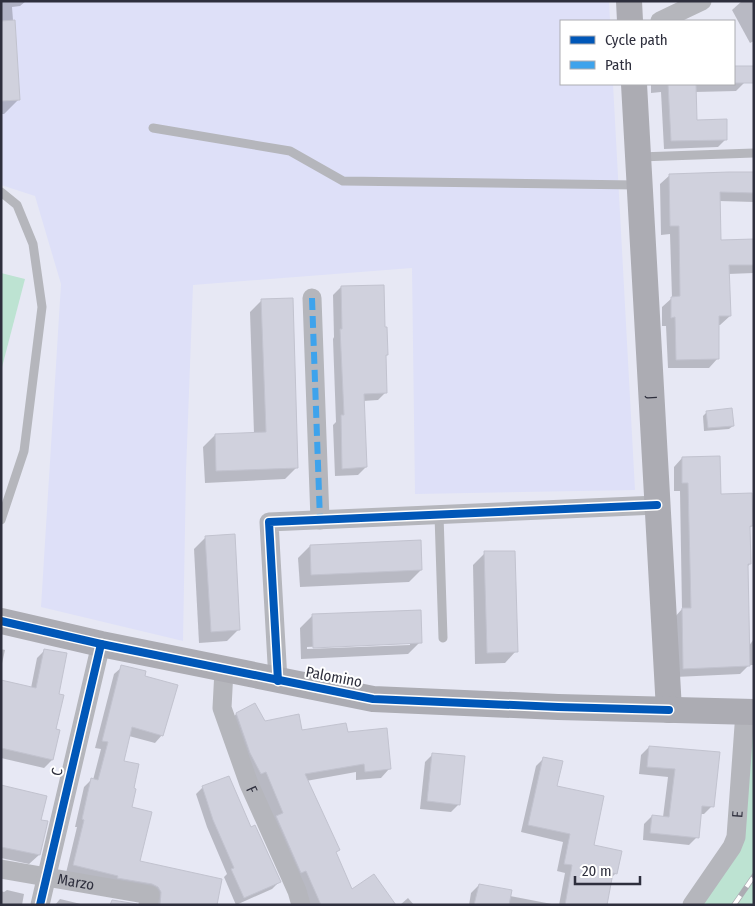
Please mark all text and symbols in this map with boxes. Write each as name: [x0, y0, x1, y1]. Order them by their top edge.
legend: [560, 20, 735, 85]
text: Cycle path: [605, 31, 668, 49]
text: Path: [605, 56, 632, 74]
street label: J: [642, 395, 661, 400]
street label: Palomino: [304, 663, 364, 691]
street label: C: [47, 766, 67, 778]
street label: F: [242, 783, 261, 797]
street label: E: [728, 810, 747, 818]
scale bar: [575, 854, 640, 886]
text: 20 m: [582, 862, 612, 880]
street label: Marzo: [56, 870, 96, 894]

